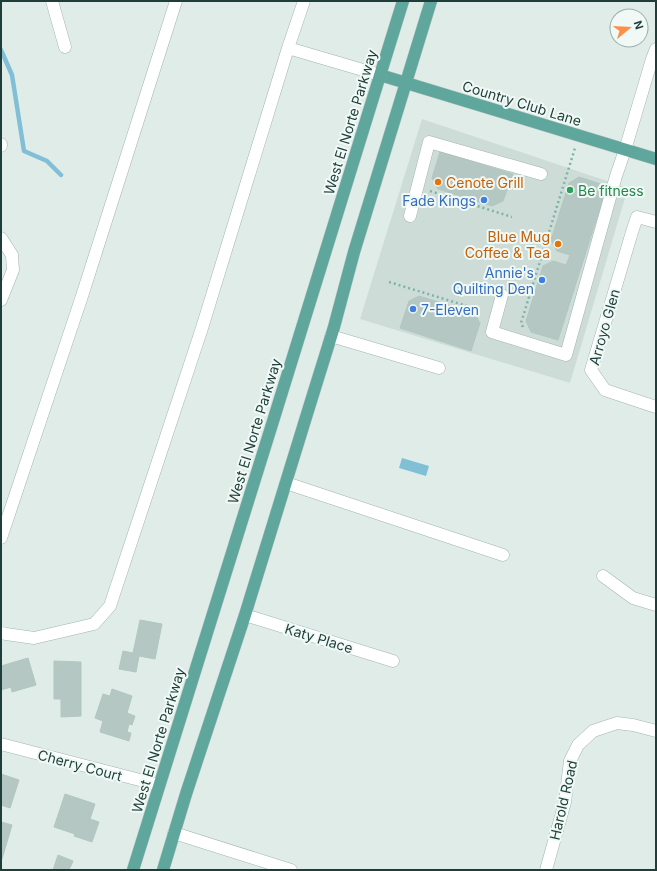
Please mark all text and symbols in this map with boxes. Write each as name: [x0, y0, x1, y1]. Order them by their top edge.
north arrow: [609, 8, 649, 48]
text: N: [631, 19, 646, 31]
street label: West El Norte Parkway: [320, 47, 380, 197]
street label: Country Club Lane: [460, 77, 584, 129]
place label: Cenote Grill: [446, 174, 524, 191]
marker: Cenote Grill: [433, 177, 443, 187]
place label: Be fitness: [578, 182, 644, 199]
marker: Be fitness: [565, 185, 575, 195]
place label: Fade Kings: [402, 192, 476, 209]
marker: Fade Kings: [479, 195, 489, 205]
place label: Blue Mug Coffee & Tea: [465, 228, 550, 261]
marker: Blue Mug Coffee & Tea: [553, 239, 563, 249]
place label: Annie's Quilting Den: [453, 264, 534, 297]
marker: Annie's Quilting Den: [537, 275, 547, 285]
street label: Arroyo Glen: [585, 287, 623, 367]
place label: 7-Eleven: [421, 301, 479, 318]
marker: 7-Eleven: [408, 304, 418, 314]
street label: West El Norte Parkway: [224, 356, 284, 506]
street label: Katy Place: [283, 620, 355, 656]
street label: West El Norte Parkway: [128, 665, 188, 815]
street label: Cherry Court: [36, 746, 124, 785]
street label: Harold Road: [546, 758, 580, 842]

